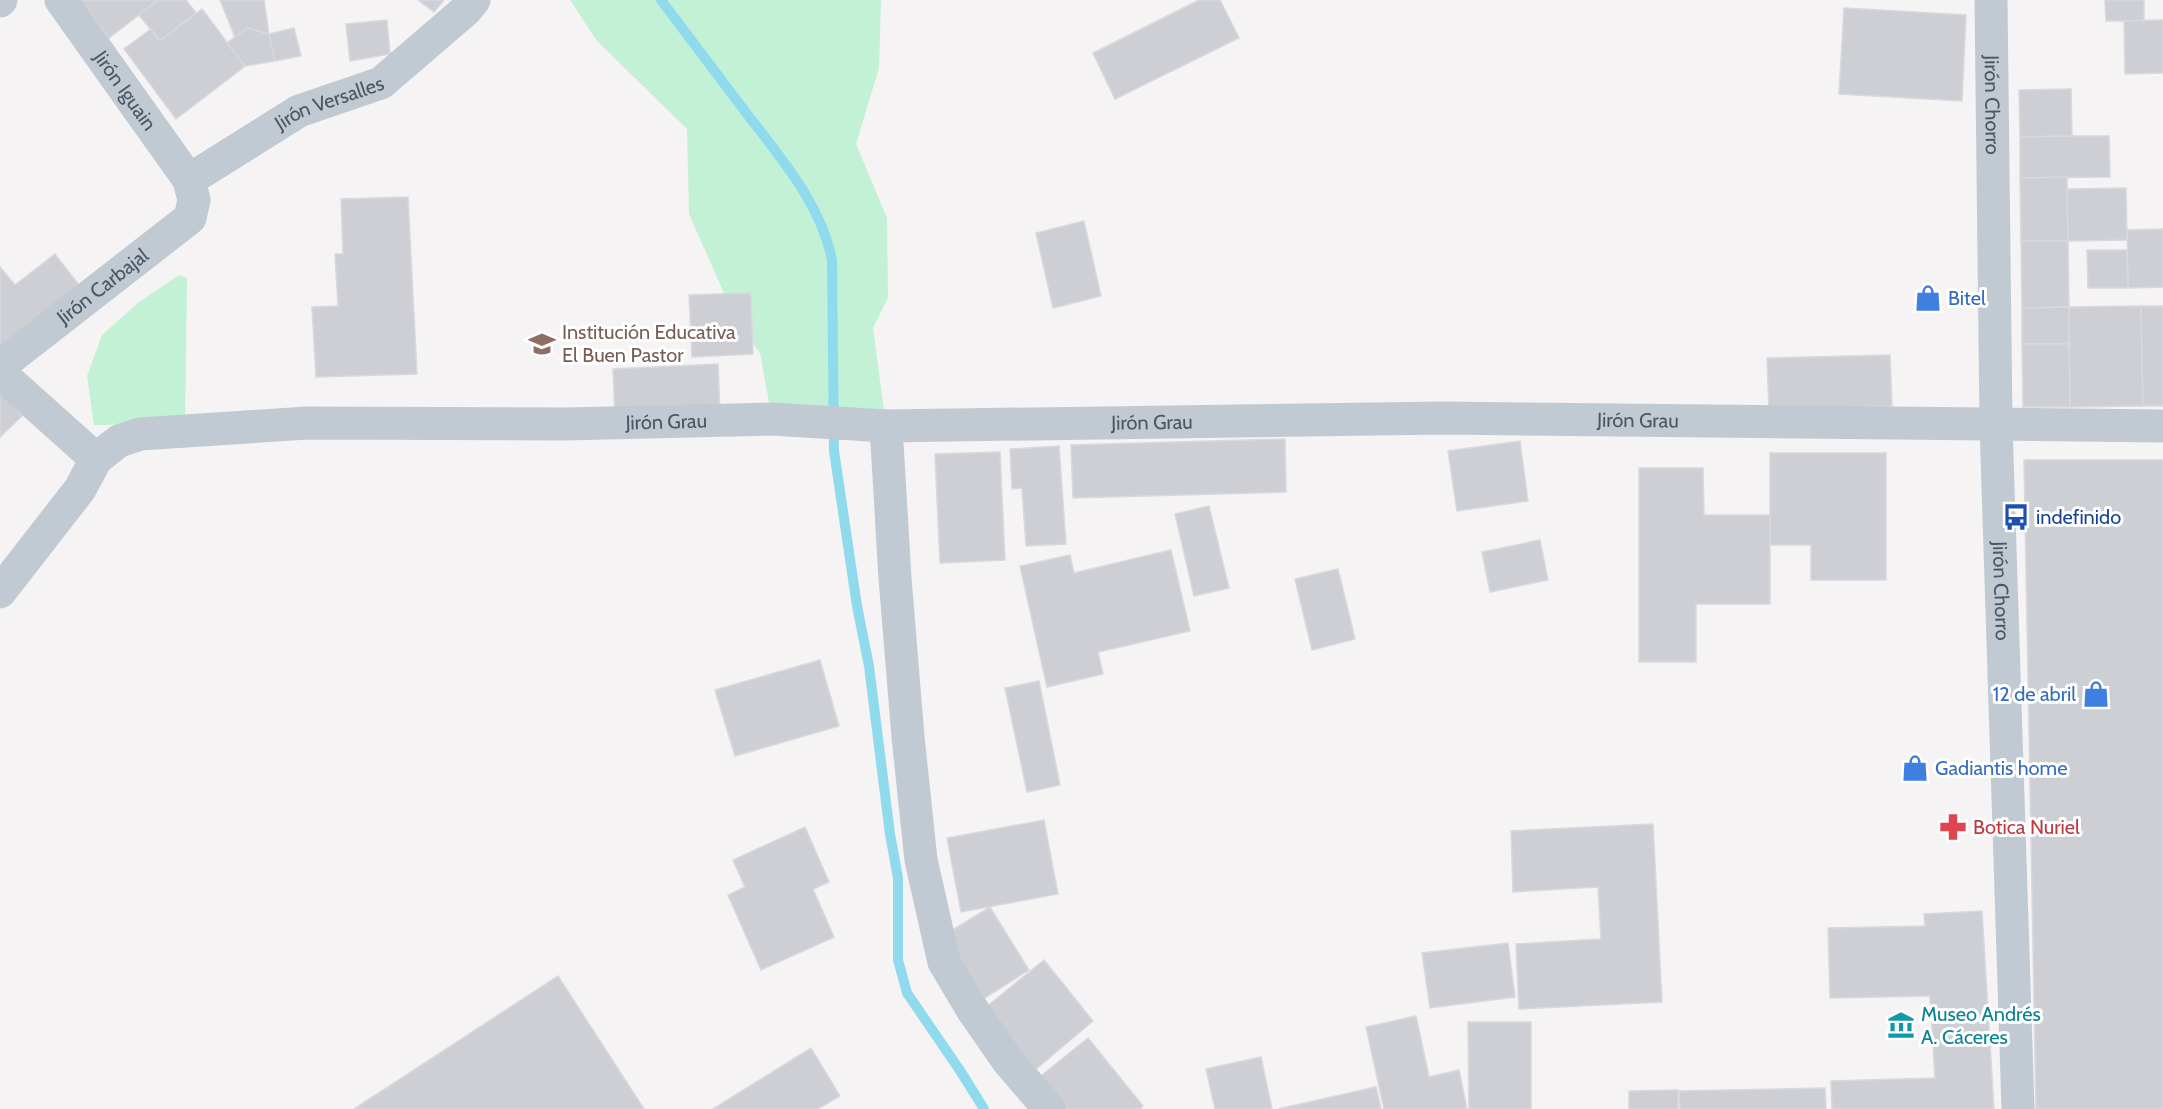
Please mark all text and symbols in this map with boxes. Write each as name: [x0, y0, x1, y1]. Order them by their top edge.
street label: Jirón Iguain: [88, 45, 162, 135]
street label: Jirón Chorro: [1980, 54, 2005, 155]
street label: Jirón Versalles: [269, 71, 387, 136]
street label: Jirón Carbajal: [51, 243, 153, 330]
shop icon: Bitel: [1913, 283, 1943, 313]
place label: Bitel: [1948, 286, 1986, 310]
place label: Institución Educativa El Buen Pastor: [562, 320, 736, 367]
school or university icon: Institución Educativa El Buen Pastor: [527, 329, 557, 359]
street label: Jirón Grau: [1596, 408, 1679, 433]
street label: Jirón Grau: [624, 409, 707, 435]
street label: Jirón Grau: [1110, 410, 1193, 435]
bus stop icon: indefinido: [2001, 502, 2031, 532]
place label: indefinido: [2036, 505, 2121, 529]
street label: Jirón Chorro: [1988, 540, 2015, 641]
shop icon: 12 de abril: [2081, 679, 2111, 709]
place label: 12 de abril: [1993, 682, 2076, 706]
shop icon: Gadiantis home: [1900, 753, 1930, 783]
place label: Gadiantis home: [1935, 756, 2067, 780]
pharmacy icon: Botica Nuriel: [1938, 812, 1968, 842]
place label: Botica Nuriel: [1973, 815, 2080, 839]
place label: Museo Andrés A. Cáceres: [1921, 1002, 2041, 1049]
museum icon: Museo Andrés A. Cáceres: [1886, 1010, 1916, 1040]

